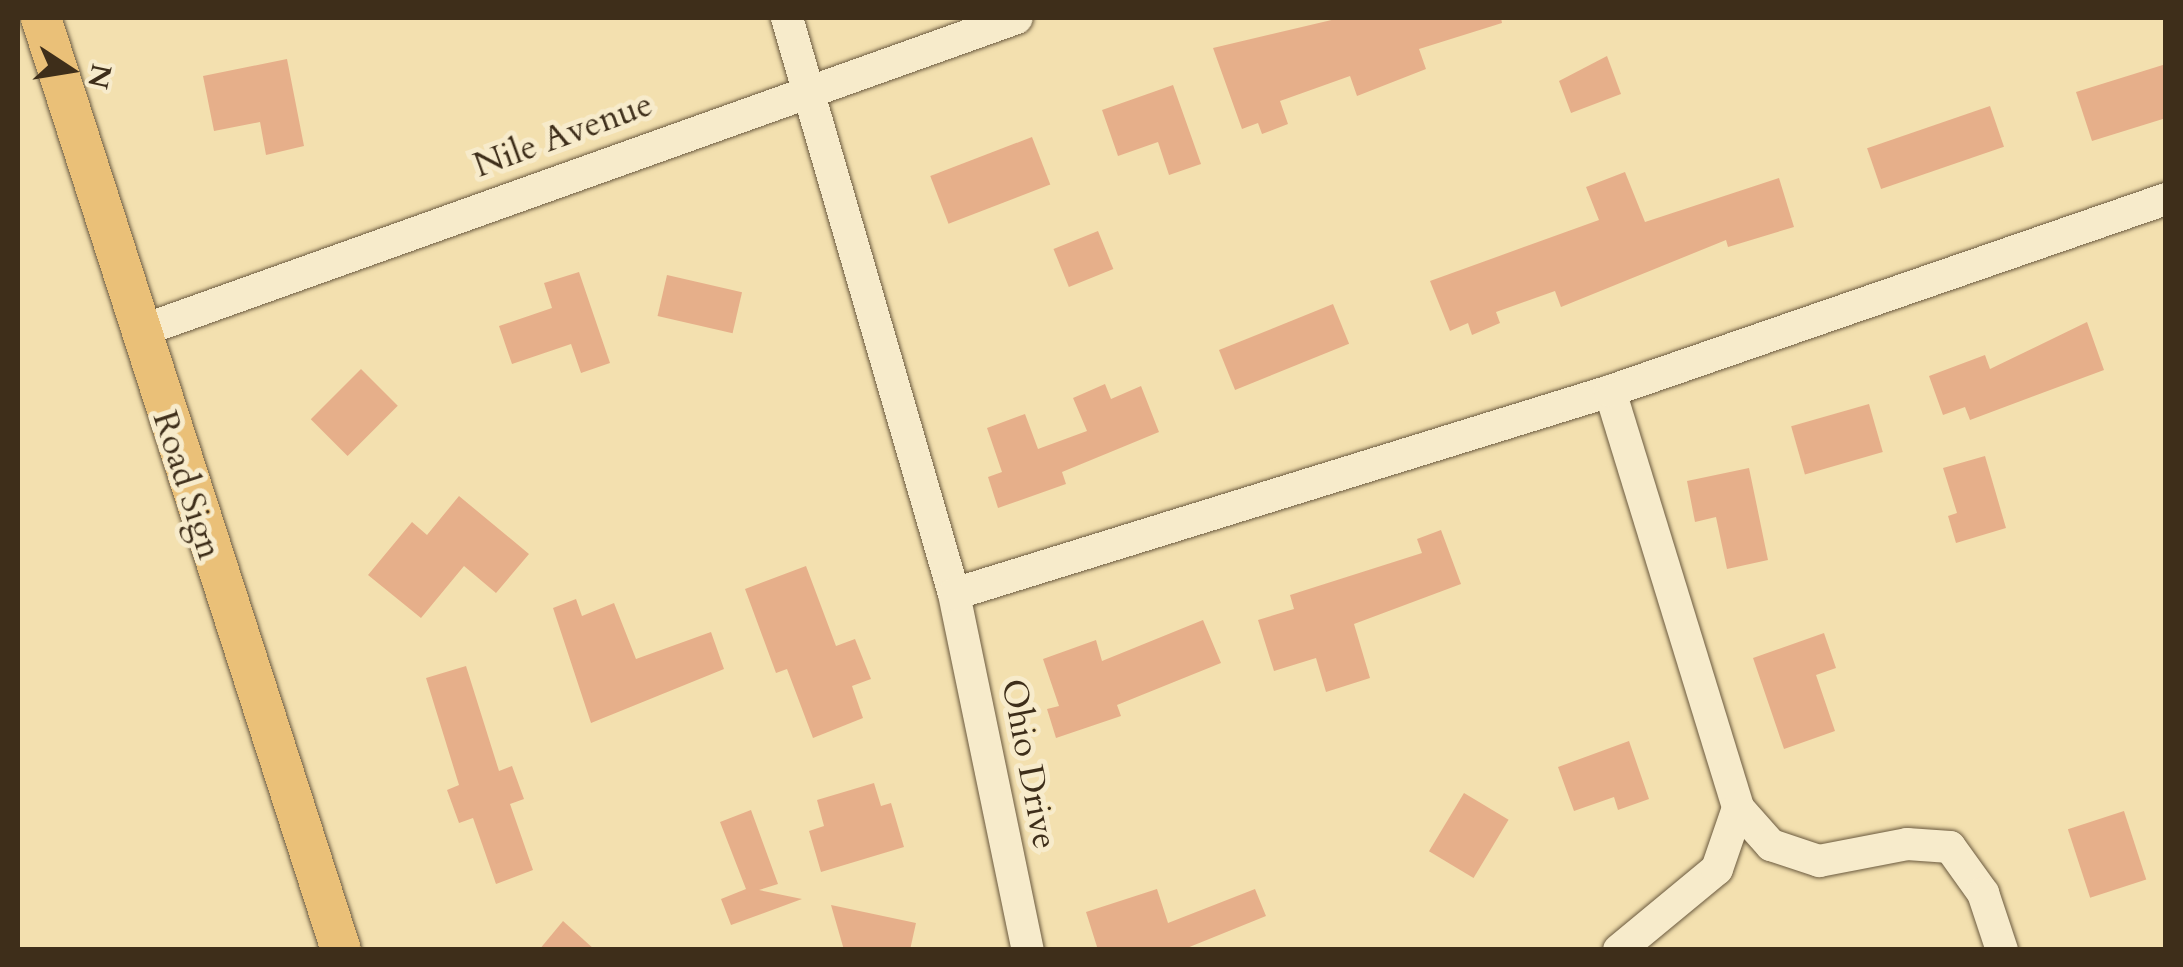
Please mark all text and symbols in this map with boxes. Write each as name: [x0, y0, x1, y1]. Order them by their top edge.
north arrow: [20, 20, 120, 120]
text: N: [78, 60, 120, 92]
street label: Nile Avenue: [468, 83, 658, 187]
street label: Road Sign: [143, 406, 231, 564]
street label: Ohio Drive: [992, 675, 1066, 853]

